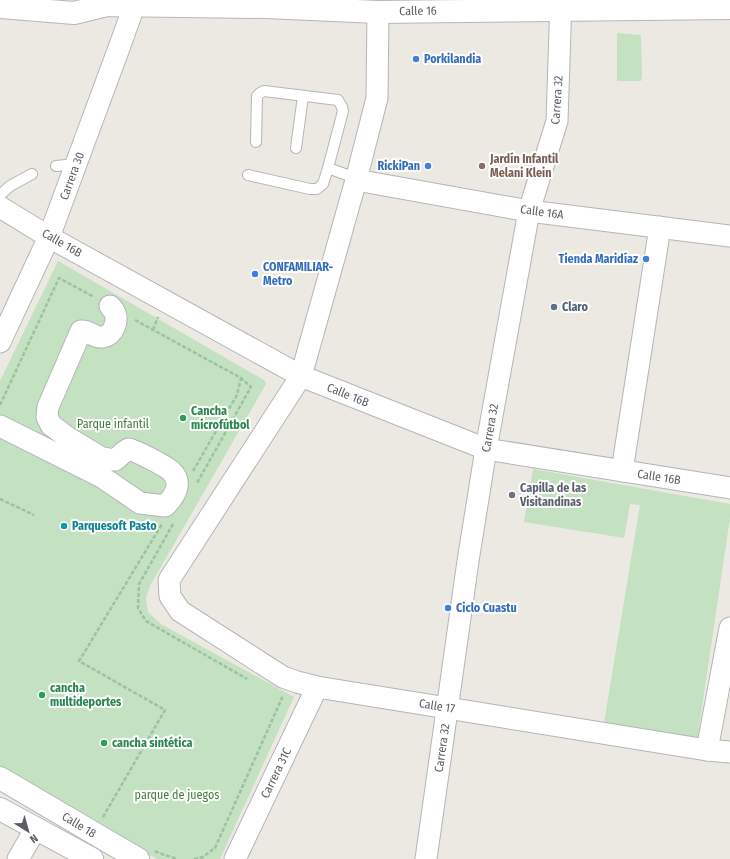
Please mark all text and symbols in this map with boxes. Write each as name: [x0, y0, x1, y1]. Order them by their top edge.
street label: Calle 16: [399, 4, 437, 18]
place label: Porkilandia: [424, 52, 481, 66]
marker: Porkilandia: [411, 54, 421, 64]
street label: Carrera 32: [548, 75, 566, 125]
street label: Carrera 30: [57, 150, 87, 202]
place label: Jardín Infantil Melani Klein: [489, 152, 559, 180]
place label: RickiPan: [377, 159, 420, 173]
marker: RickiPan: [423, 161, 433, 171]
marker: Jardín Infantil Melani Klein: [477, 161, 487, 171]
street label: Calle 16A: [519, 202, 565, 222]
street label: Calle 16B: [39, 226, 85, 260]
place label: Tienda Maridíaz: [559, 252, 638, 266]
marker: Tienda Maridíaz: [641, 254, 651, 264]
place label: CONFAMILIAR- Metro: [263, 260, 334, 288]
marker: CONFAMILIAR- Metro: [250, 269, 260, 279]
place label: Claro: [562, 300, 588, 314]
marker: Claro: [549, 302, 559, 312]
street label: Calle 16B: [325, 380, 371, 410]
street label: Carrera 32: [479, 403, 501, 453]
place label: Cancha microfútbol: [191, 404, 250, 432]
marker: Cancha microfútbol: [178, 413, 188, 423]
park label: Parque infantil: [77, 417, 149, 431]
street label: Calle 16B: [636, 467, 682, 487]
place label: Capilla de las Visitandinas: [519, 481, 587, 509]
marker: Capilla de las Visitandinas: [507, 490, 517, 500]
place label: Parquesoft Pasto: [72, 519, 157, 533]
marker: Parquesoft Pasto: [59, 521, 69, 531]
place label: Ciclo Cuastu: [456, 601, 517, 615]
marker: Ciclo Cuastu: [443, 603, 453, 613]
place label: cancha multideportes: [50, 681, 122, 709]
marker: cancha multideportes: [37, 690, 47, 700]
street label: Calle 17: [418, 696, 456, 716]
street label: Carrera 32: [432, 723, 452, 773]
place label: cancha sintética: [112, 736, 193, 750]
marker: cancha sintética: [99, 738, 109, 748]
street label: Carrera 31C: [258, 746, 294, 800]
park label: parque de juegos: [135, 788, 219, 802]
street label: Calle 18: [59, 809, 99, 841]
north arrow: [8, 811, 48, 851]
text: N: [27, 831, 40, 846]

